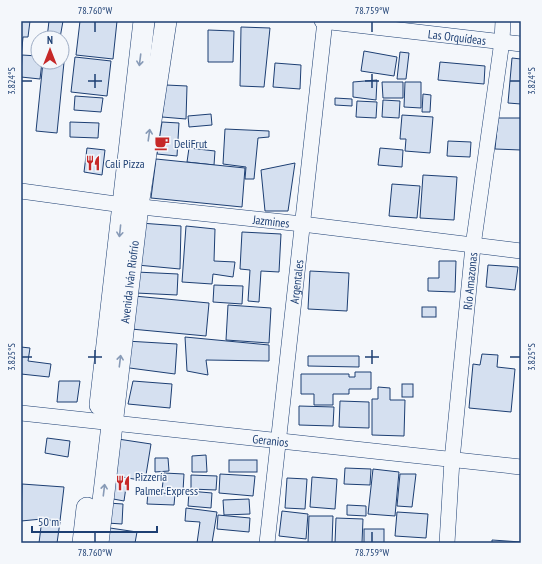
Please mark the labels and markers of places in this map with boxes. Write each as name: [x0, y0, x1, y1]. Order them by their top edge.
cafe icon: DeliFrut: [153, 134, 171, 152]
place label: DeliFrut: [174, 136, 208, 151]
restaurant icon: Cali Pizza: [84, 154, 102, 172]
place label: Cali Pizza: [105, 156, 145, 171]
place label: Pizzería Palmer Express: [135, 469, 198, 498]
restaurant icon: Pizzería Palmer Express: [114, 474, 132, 492]

